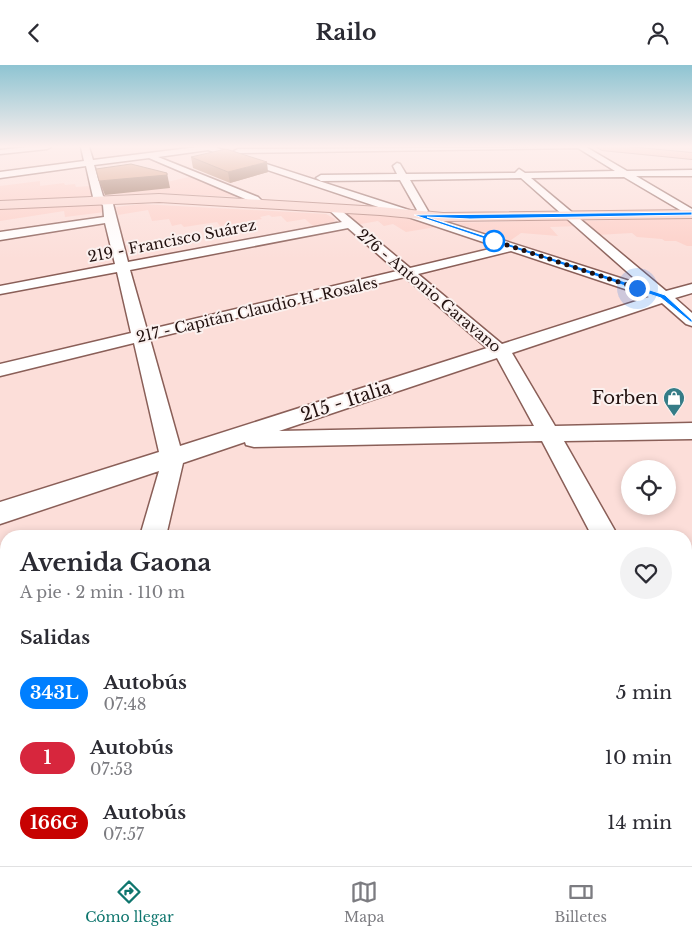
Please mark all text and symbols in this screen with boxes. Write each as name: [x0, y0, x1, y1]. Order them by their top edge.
icon: back: [20, 19, 48, 47]
text: Railo: [316, 19, 376, 46]
icon: person: [644, 19, 672, 47]
street label: 219 - Francisco Suárez: [86, 215, 258, 266]
street label: 276 - Antonio Garavano: [353, 225, 505, 357]
unlabelled marker: [483, 230, 505, 252]
street label: 217 - Capitán Claudio H. Rosales: [134, 272, 380, 347]
your location: [625, 276, 650, 301]
street label: 215 - Italia: [298, 376, 394, 426]
shop icon: Forben: [662, 386, 686, 417]
place label: Forben: [592, 387, 658, 409]
map controls: [621, 460, 676, 515]
button: locate: [621, 460, 676, 515]
button: heart: [620, 547, 672, 599]
text: Avenida Gaona: [20, 548, 211, 577]
text: A pie · 2 min · 110 m: [20, 582, 185, 602]
text: Salidas: [20, 626, 90, 649]
text: Autobús: [103, 671, 187, 694]
text: 5 min: [616, 681, 672, 704]
text: 343L: [30, 682, 78, 704]
text: 07:48: [103, 694, 147, 714]
text: Autobús: [90, 736, 173, 759]
text: 10 min: [605, 746, 672, 769]
text: 1: [44, 747, 51, 769]
text: 07:53: [90, 759, 133, 779]
text: Autobús: [103, 801, 186, 824]
text: 14 min: [607, 811, 672, 834]
text: 166G: [30, 812, 78, 834]
text: 07:57: [103, 824, 144, 844]
tab: Cómo llegar: [85, 878, 174, 926]
tab: Mapa: [344, 878, 384, 926]
tab: Billetes: [555, 878, 607, 926]

